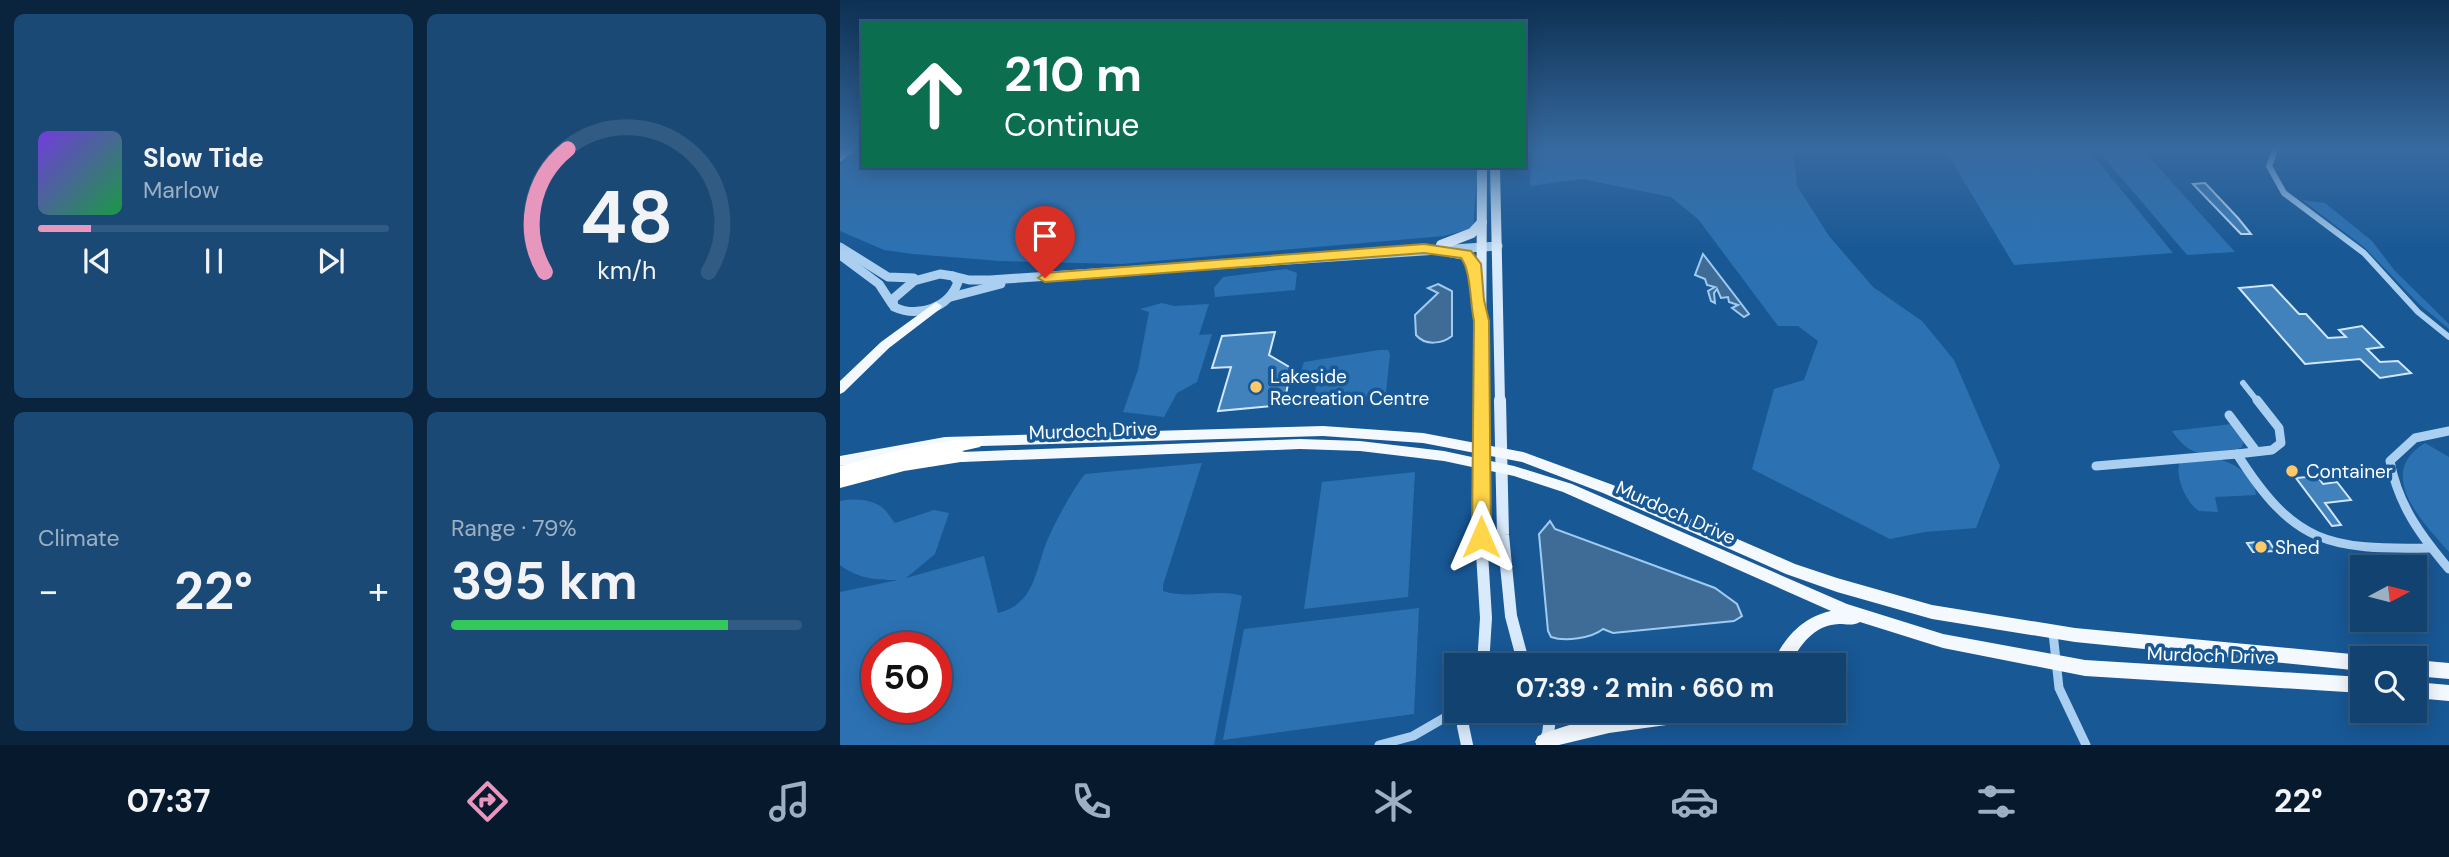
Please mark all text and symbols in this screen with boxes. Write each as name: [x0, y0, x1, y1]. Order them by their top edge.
text: 210 m: [1004, 42, 1142, 106]
icon: ahead: [889, 49, 980, 140]
text: Continue: [1004, 104, 1139, 146]
text: Slow Tide: [143, 141, 264, 175]
text: 48: [580, 170, 673, 265]
text: Marlow: [143, 175, 219, 205]
pin: [1015, 206, 1075, 278]
icon: arrive: [1026, 217, 1064, 255]
icon: previous: [78, 242, 116, 280]
icon: pause: [195, 242, 233, 280]
icon: next: [312, 242, 350, 280]
text: km/h: [597, 254, 656, 287]
place label: Lakeside Recreation Centre: [1270, 364, 1429, 411]
marker: Lakeside Recreation Centre: [1248, 379, 1264, 395]
street label: Murdoch Drive: [1028, 416, 1158, 445]
place label: Container: [2306, 459, 2393, 484]
marker: Container: [2284, 463, 2300, 479]
street label: Murdoch Drive: [1612, 475, 1740, 550]
position arrow: [1444, 500, 1518, 574]
text: Range · 79%: [451, 513, 577, 543]
text: Climate: [38, 523, 120, 553]
place label: Shed: [2275, 535, 2320, 560]
marker: Shed: [2253, 539, 2269, 555]
text: 395 km: [451, 547, 638, 615]
north arrow: [2350, 555, 2427, 632]
map controls: [2350, 555, 2427, 723]
text: 22°: [174, 557, 253, 625]
text: −: [38, 566, 59, 616]
text: +: [368, 566, 389, 616]
speed limit sign: 50: [861, 632, 952, 723]
street label: Murdoch Drive: [2146, 641, 2276, 670]
button: search: [2350, 646, 2427, 723]
text: 07:39 · 2 min · 660 m: [1516, 671, 1774, 705]
icon: directions: [463, 777, 512, 826]
icon: music: [765, 777, 814, 826]
icon: phone: [1067, 777, 1116, 826]
icon: climate: [1369, 777, 1418, 826]
icon: car: [1670, 777, 1719, 826]
icon: filters: [1972, 777, 2021, 826]
text: 07:37: [126, 780, 210, 822]
text: 22°: [2274, 780, 2323, 822]

